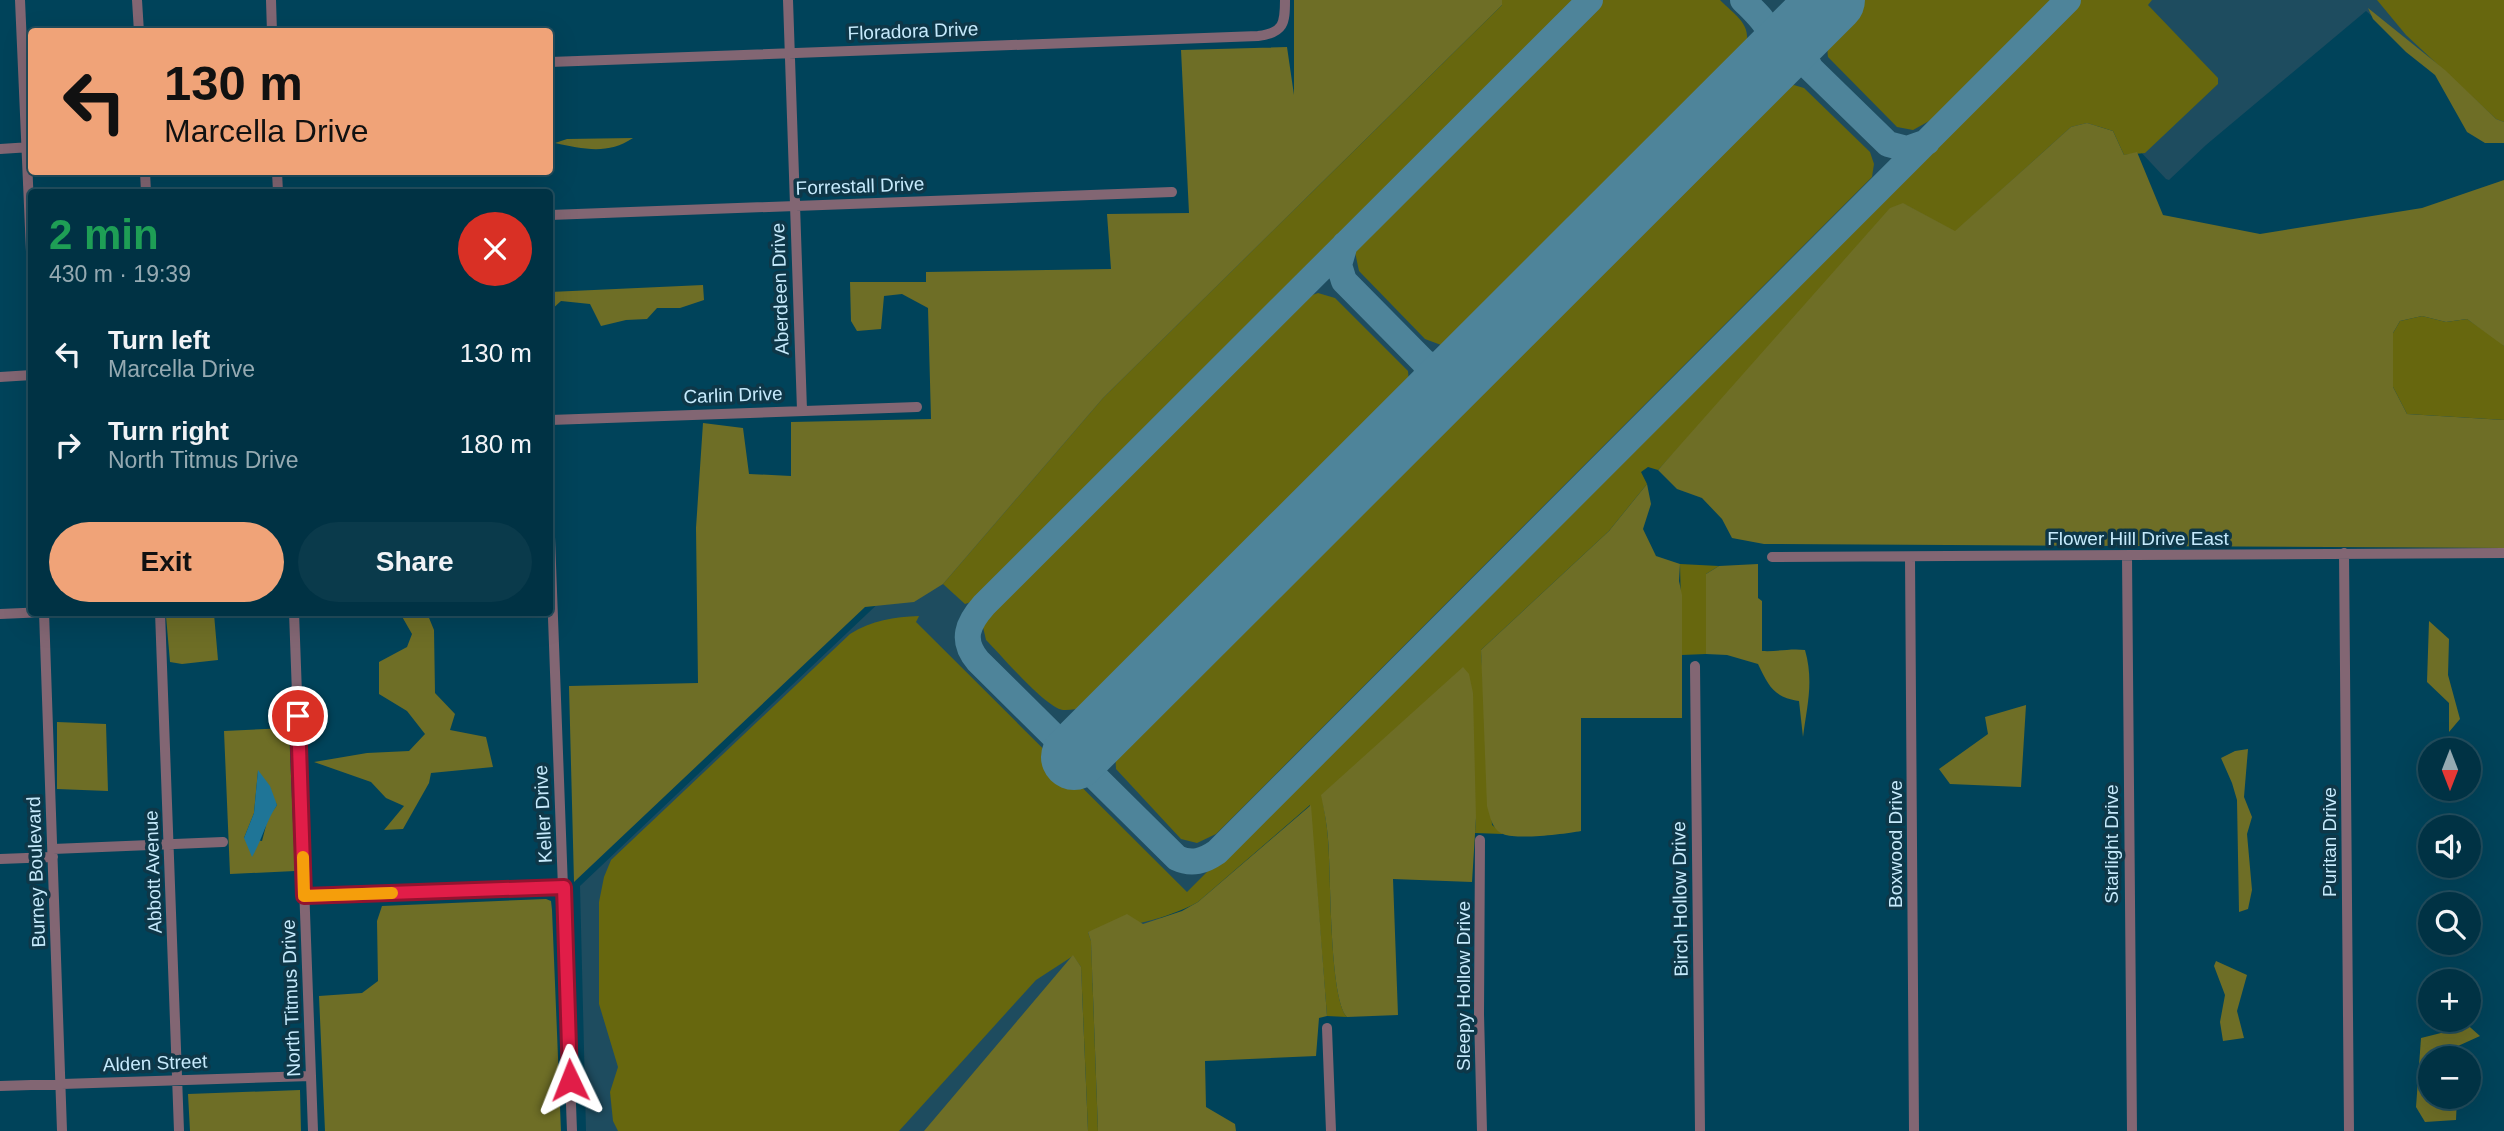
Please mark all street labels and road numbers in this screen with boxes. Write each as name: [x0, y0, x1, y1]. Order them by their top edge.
street label: Floradora Drive: [847, 18, 979, 44]
street label: Forrestall Drive: [795, 173, 925, 199]
street label: Aberdeen Drive: [767, 223, 793, 355]
street label: Carlin Drive: [683, 383, 783, 407]
street label: Flower Hill Drive East: [2047, 528, 2230, 549]
street label: Keller Drive: [530, 764, 556, 864]
street label: Boxwood Drive: [1885, 780, 1906, 908]
street label: Starlight Drive: [2101, 784, 2122, 904]
street label: Puritan Drive: [2319, 787, 2340, 897]
street label: Burney Boulevard: [23, 796, 49, 948]
street label: Abbott Avenue: [140, 810, 166, 934]
street label: Birch Hollow Drive: [1668, 821, 1692, 977]
street label: Sleepy Hollow Drive: [1453, 901, 1474, 1071]
street label: North Titmus Drive: [278, 919, 304, 1077]
street label: Alden Street: [102, 1051, 208, 1075]

